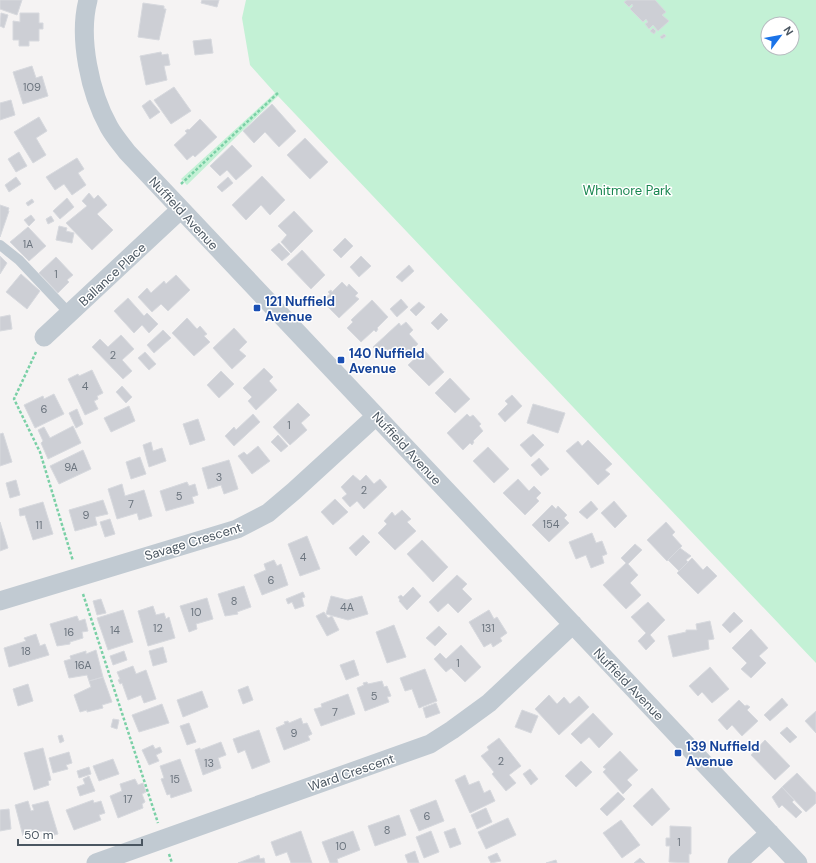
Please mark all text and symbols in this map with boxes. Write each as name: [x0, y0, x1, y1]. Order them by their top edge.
north arrow: [760, 16, 800, 56]
text: N: [780, 24, 797, 38]
house number: 109: [23, 80, 41, 94]
street label: Nuffield Avenue: [145, 173, 222, 254]
park label: Whitmore Park: [583, 182, 672, 199]
house number: 1A: [23, 237, 33, 251]
street label: Ballance Place: [75, 239, 150, 310]
house number: 1: [54, 267, 58, 281]
place label: 121 Nuffield Avenue: [265, 293, 335, 325]
marker: 121 Nuffield Avenue: [252, 303, 262, 313]
place label: 140 Nuffield Avenue: [349, 345, 424, 377]
house number: 2: [110, 348, 116, 362]
marker: 140 Nuffield Avenue: [336, 355, 346, 365]
house number: 4: [82, 379, 89, 393]
house number: 6: [41, 402, 48, 416]
street label: Nuffield Avenue: [368, 408, 445, 489]
house number: 1: [287, 418, 291, 432]
house number: 9A: [64, 460, 78, 474]
house number: 3: [216, 470, 222, 484]
house number: 2: [361, 483, 367, 497]
house number: 5: [176, 489, 183, 503]
house number: 7: [128, 497, 134, 511]
house number: 9: [83, 508, 90, 522]
house number: 154: [543, 517, 560, 531]
house number: 11: [36, 518, 42, 532]
street label: Savage Crescent: [142, 519, 244, 564]
house number: 4: [300, 550, 307, 564]
house number: 6: [268, 573, 275, 587]
house number: 8: [231, 594, 237, 608]
house number: 4A: [340, 600, 354, 614]
house number: 10: [191, 605, 201, 619]
house number: 12: [153, 621, 163, 635]
house number: 131: [481, 621, 495, 635]
house number: 14: [110, 623, 120, 637]
house number: 16: [64, 625, 74, 639]
house number: 18: [21, 644, 31, 658]
street label: Nuffield Avenue: [590, 645, 667, 724]
house number: 1: [456, 656, 460, 670]
house number: 16A: [74, 658, 92, 672]
house number: 5: [371, 689, 378, 703]
house number: 7: [332, 705, 338, 719]
house number: 9: [291, 726, 298, 740]
place label: 139 Nuffield Avenue: [686, 738, 760, 770]
marker: 139 Nuffield Avenue: [673, 748, 683, 758]
street label: Ward Crescent: [306, 750, 397, 795]
house number: 2: [498, 754, 504, 768]
house number: 13: [204, 756, 214, 770]
house number: 15: [170, 772, 180, 786]
house number: 17: [123, 792, 133, 806]
house number: 6: [424, 809, 431, 823]
scale bar: [18, 821, 142, 847]
house number: 8: [384, 823, 390, 837]
text: 50 m: [24, 827, 53, 843]
house number: 1: [677, 835, 681, 849]
house number: 10: [336, 839, 346, 853]

